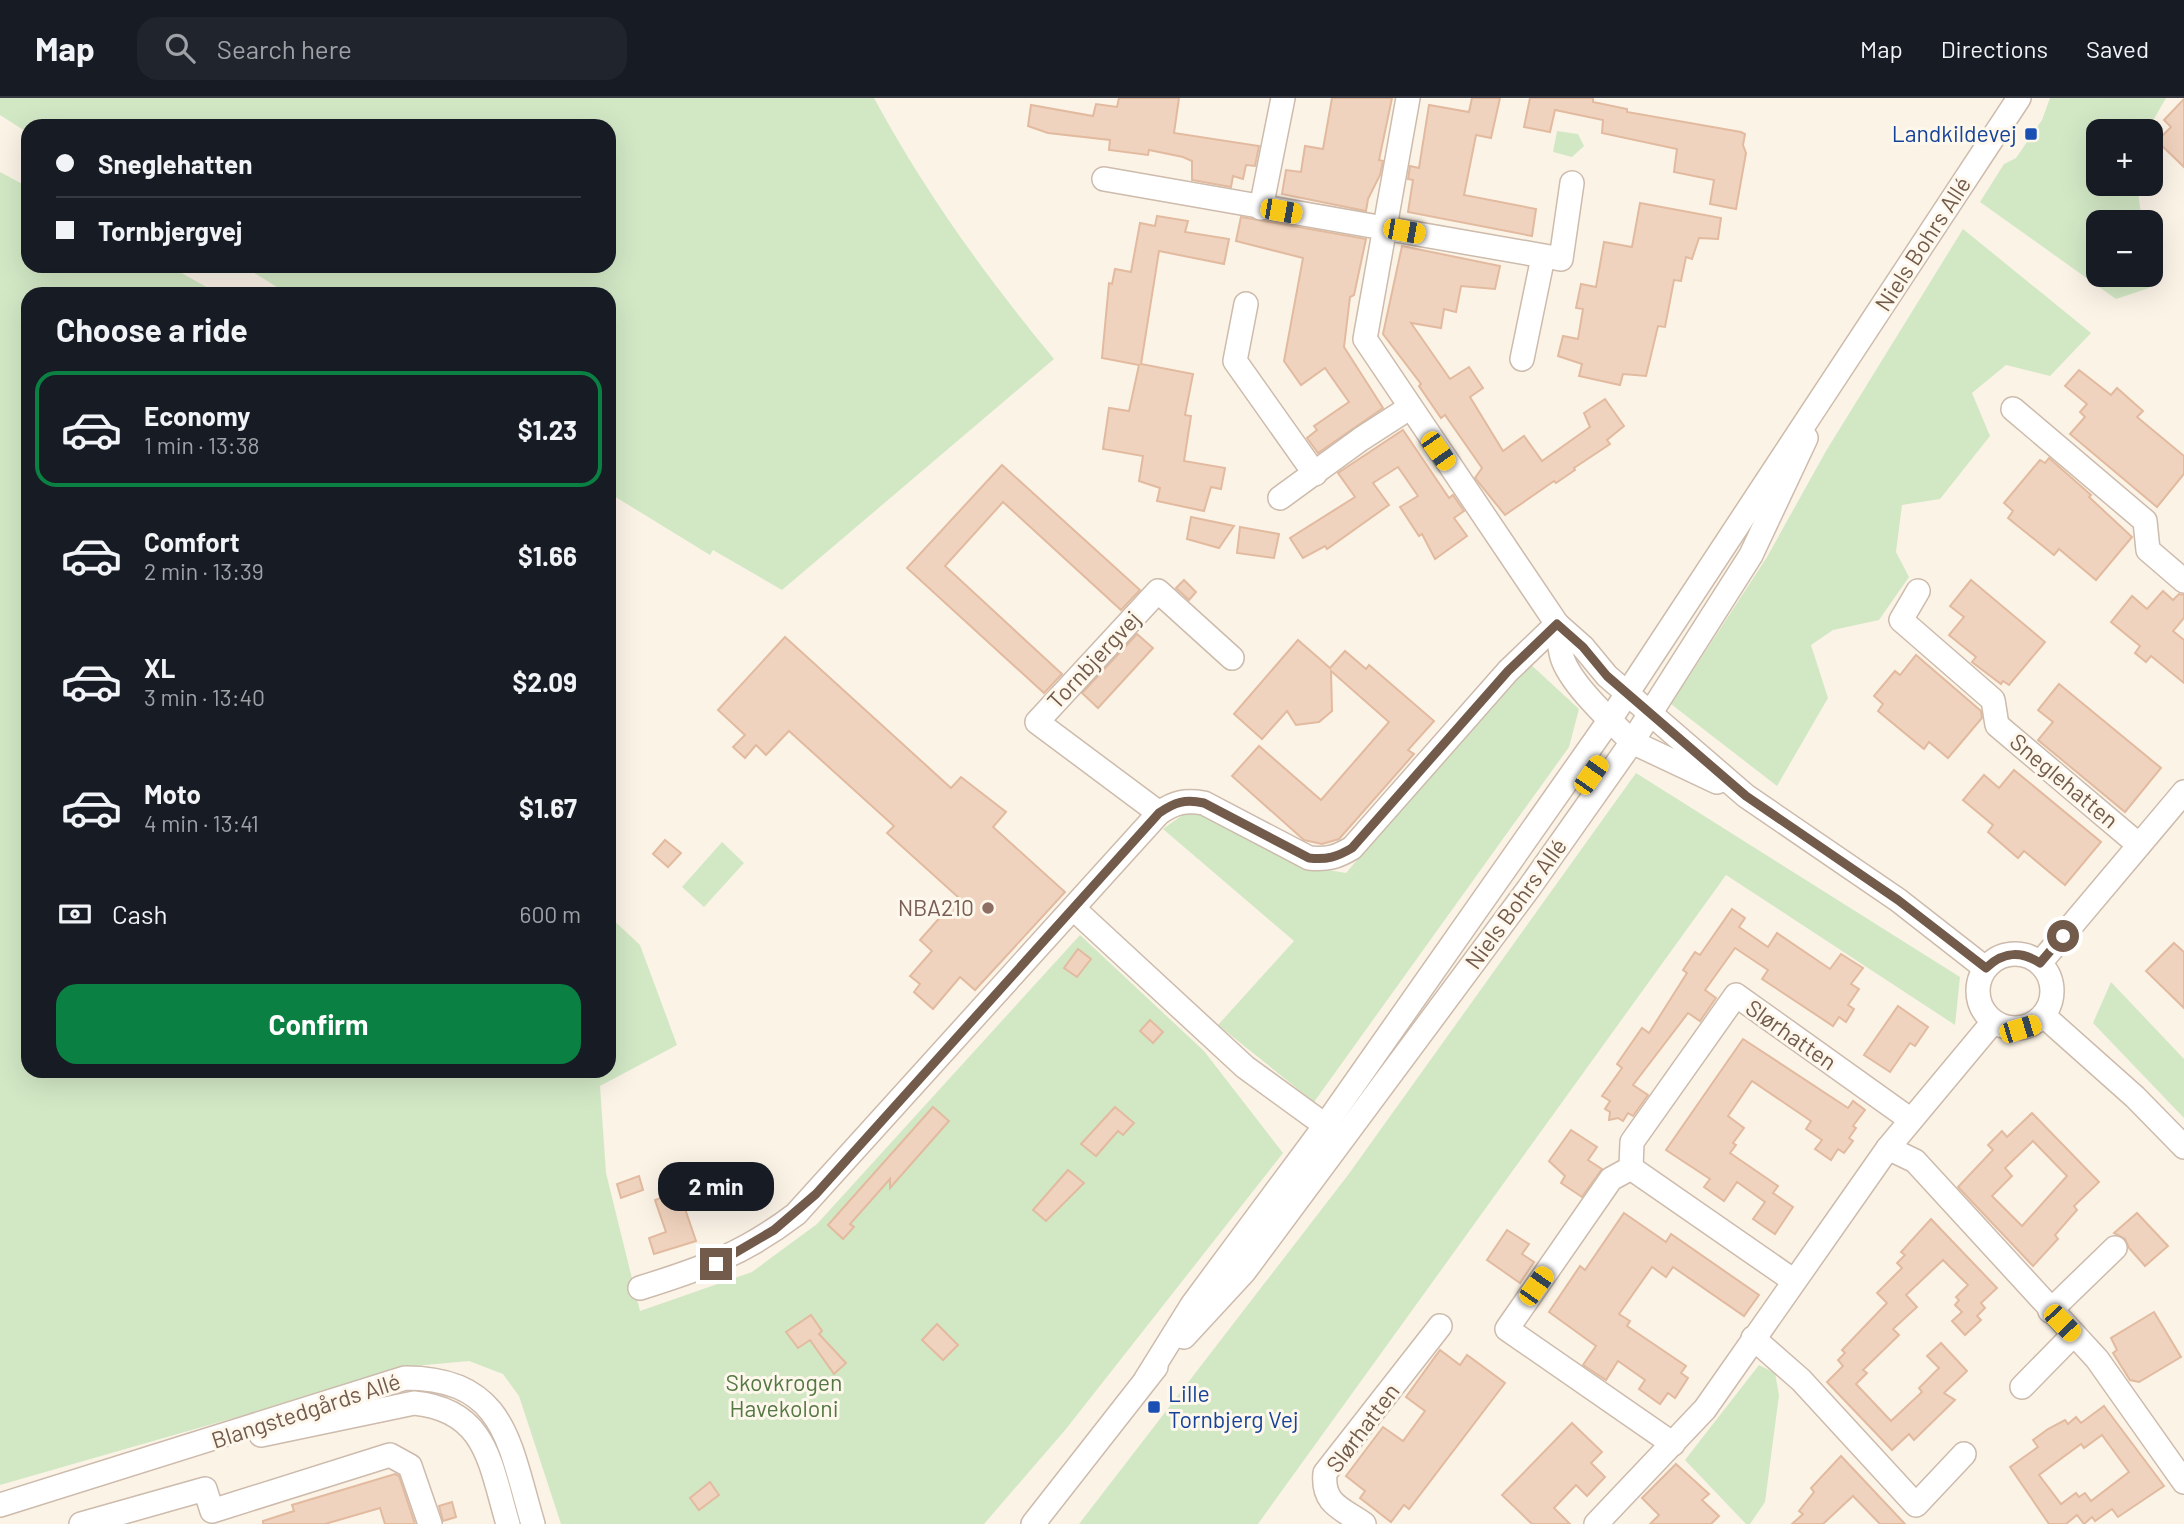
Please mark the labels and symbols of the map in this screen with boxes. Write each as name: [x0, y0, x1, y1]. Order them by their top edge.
place label: Landkildevej: [1892, 119, 2017, 147]
marker: Landkildevej: [2023, 126, 2039, 142]
street label: Niels Bohrs Allé: [1868, 171, 1976, 316]
car: [1259, 197, 1304, 225]
car: [1382, 217, 1427, 245]
car: [1418, 428, 1459, 474]
street label: Tornbjergvej: [1041, 604, 1146, 714]
street label: Sneglehatten: [2005, 727, 2125, 834]
car: [1571, 752, 1612, 798]
street label: Niels Bohrs Allé: [1458, 833, 1572, 974]
place label: NBA210: [898, 893, 974, 921]
marker: NBA210: [980, 900, 996, 916]
route start: [2047, 920, 2079, 952]
street label: Slørhatten: [1741, 993, 1842, 1076]
car: [1997, 1013, 2044, 1045]
callout: 2 min: [658, 1162, 774, 1212]
route end: [700, 1248, 732, 1280]
car: [1516, 1263, 1557, 1309]
car: [2040, 1301, 2085, 1345]
street label: Blangstedgårds Allé: [208, 1366, 404, 1454]
park label: Skovkrogen Havekoloni: [726, 1368, 842, 1422]
street label: Slørhatten: [1320, 1377, 1405, 1477]
place label: Lille Tornbjerg Vej: [1168, 1379, 1299, 1433]
marker: Lille Tornbjerg Vej: [1146, 1399, 1162, 1415]

